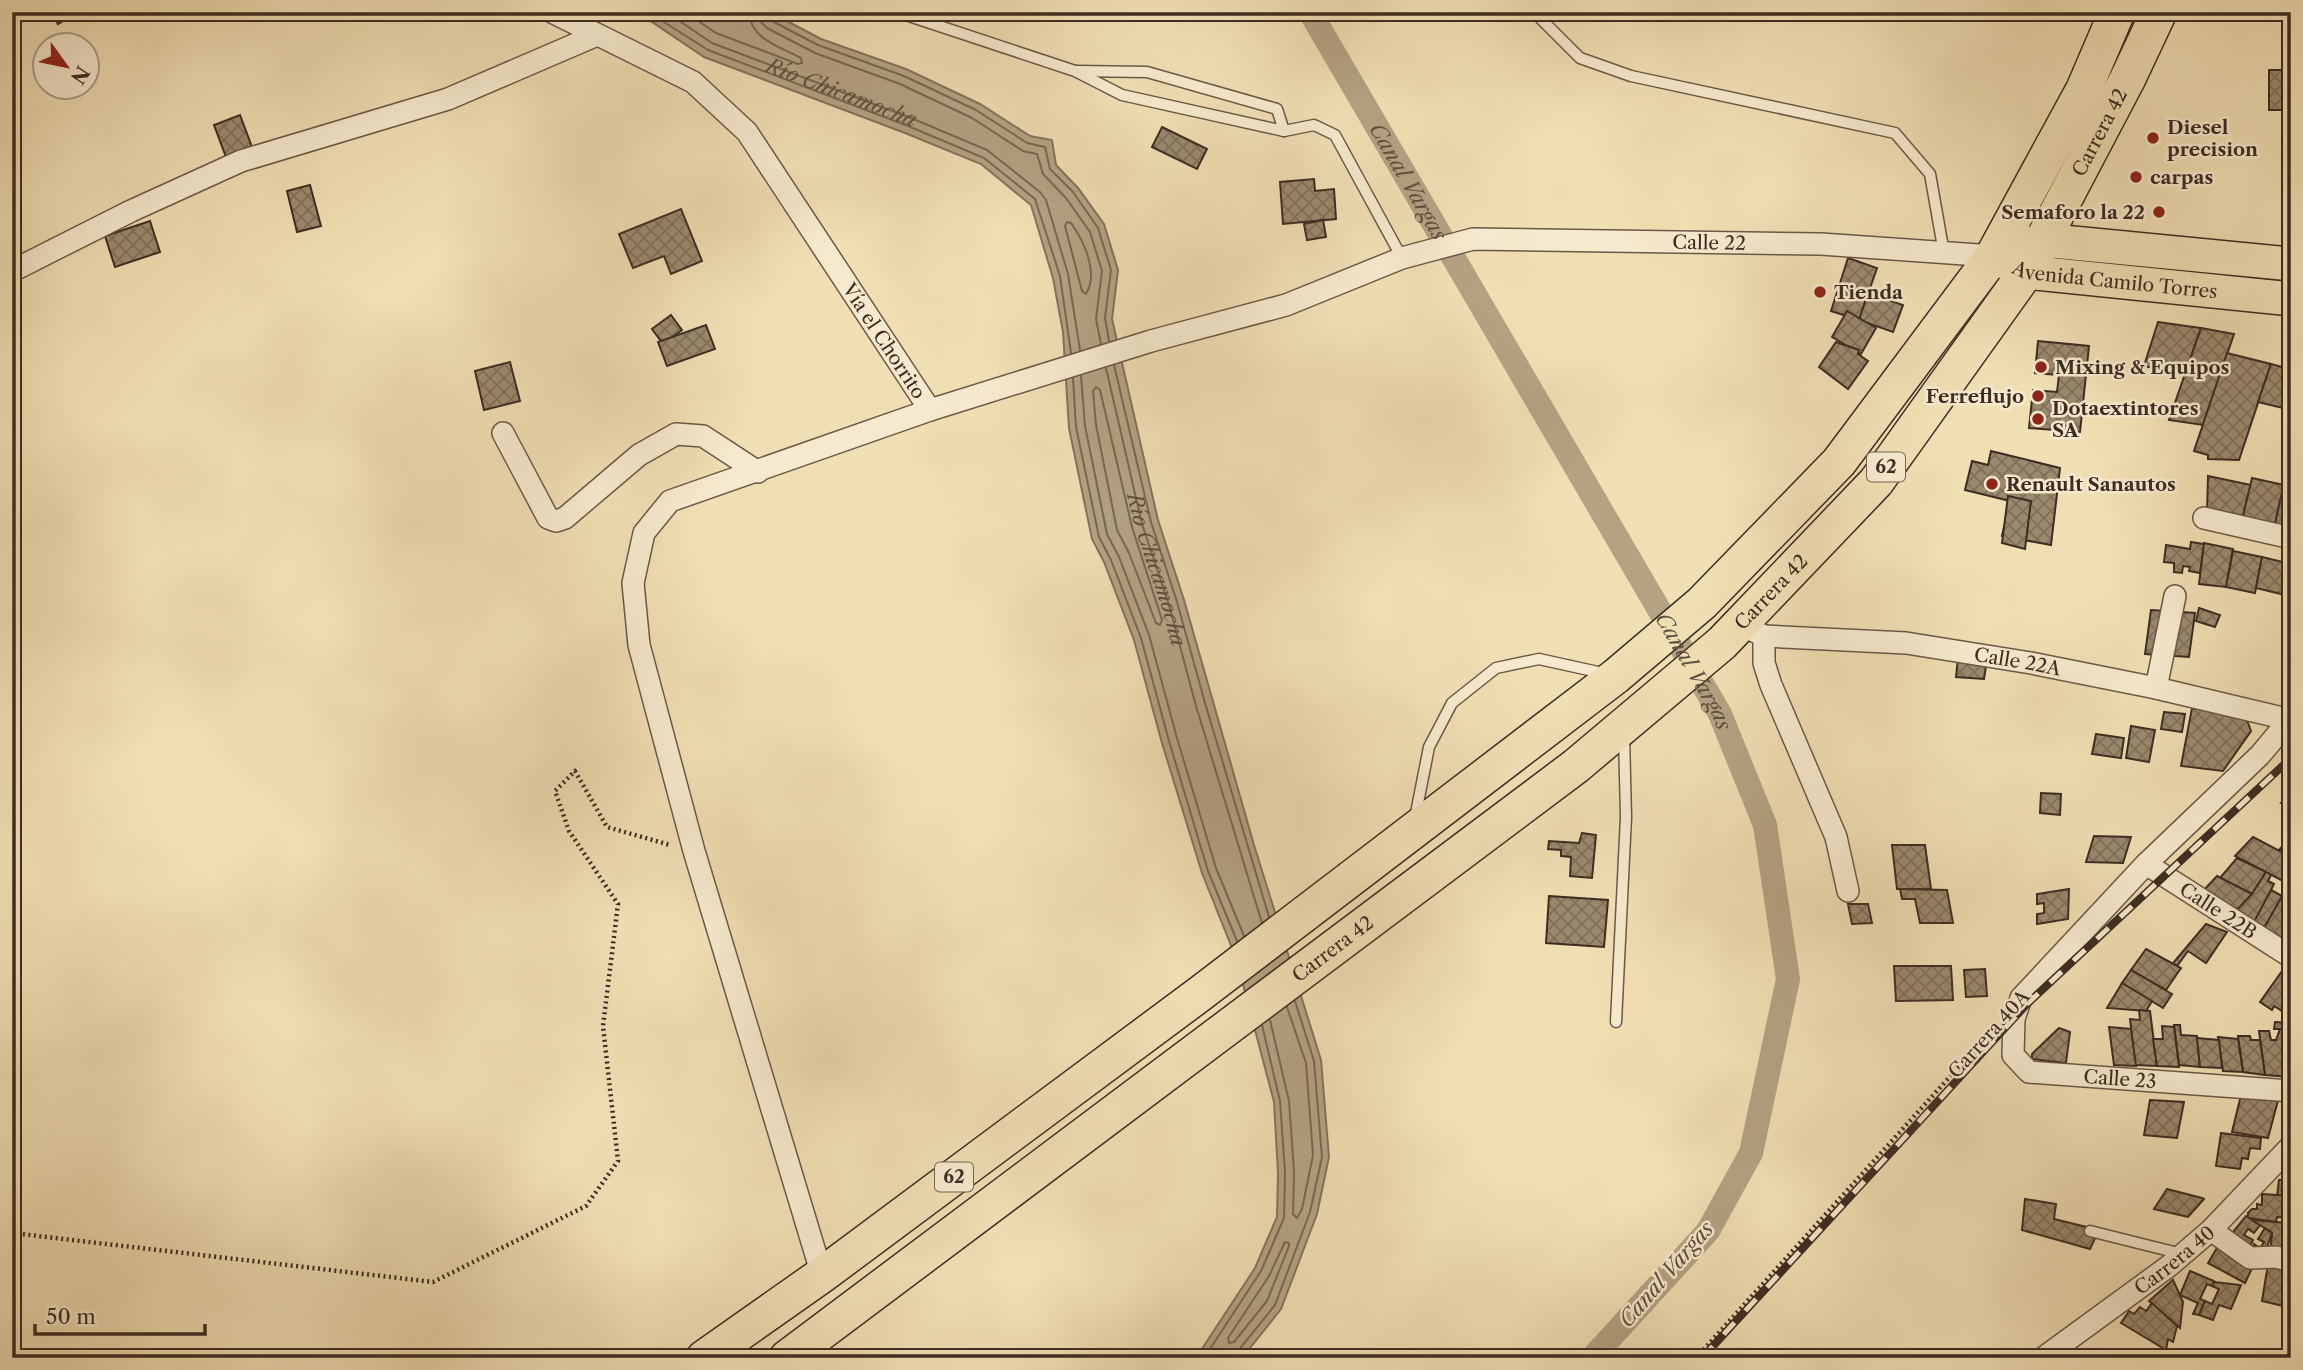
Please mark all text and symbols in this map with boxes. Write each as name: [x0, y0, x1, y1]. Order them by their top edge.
north arrow: [32, 32, 102, 102]
water label: Río Chicamocha: [761, 51, 921, 132]
text: N: [66, 62, 94, 88]
street label: Carrera 42: [2067, 84, 2132, 180]
place label: Diesel precision: [2167, 116, 2258, 161]
water label: Canal Vargas: [1365, 118, 1453, 245]
marker: Diesel precision: [2145, 130, 2161, 146]
place label: carpas: [2150, 166, 2213, 189]
marker: carpas: [2128, 169, 2144, 185]
place label: Semaforo la 22: [2001, 201, 2145, 224]
marker: Semaforo la 22: [2151, 204, 2167, 220]
street label: Calle 22: [1672, 230, 1746, 254]
street label: Avenida Camilo Torres: [2008, 255, 2219, 303]
street label: Vía el Chorrito: [837, 278, 931, 403]
place label: Tienda: [1834, 281, 1904, 304]
marker: Tienda: [1812, 284, 1828, 300]
place label: Mixing & Equipos: [2055, 356, 2229, 379]
marker: Mixing & Equipos: [2033, 359, 2049, 375]
place label: Ferreflujo: [1926, 385, 2024, 408]
marker: Ferreflujo: [2030, 388, 2046, 404]
place label: Dotaextintores SA: [2052, 397, 2199, 442]
marker: Dotaextintores SA: [2030, 411, 2046, 427]
road number: 62: [1867, 452, 1905, 481]
place label: Renault Sanautos: [2006, 473, 2176, 496]
marker: Renault Sanautos: [1984, 476, 2000, 492]
water label: Río Chicamocha: [1122, 488, 1192, 649]
street label: Carrera 42: [1729, 549, 1812, 634]
water label: Canal Vargas: [1651, 608, 1738, 734]
street label: Calle 22A: [1972, 643, 2064, 680]
street label: Calle 22B: [2176, 877, 2261, 944]
street label: Carrera 42: [1287, 911, 1378, 987]
street label: Carrera 40A: [1943, 984, 2035, 1083]
street label: Calle 23: [2083, 1064, 2157, 1093]
road number: 62: [935, 1162, 973, 1192]
water label: Canal Vargas: [1613, 1216, 1719, 1332]
street label: Carrera 40: [2130, 1221, 2219, 1299]
scale bar: [35, 1293, 205, 1337]
text: 50 m: [46, 1304, 96, 1329]

